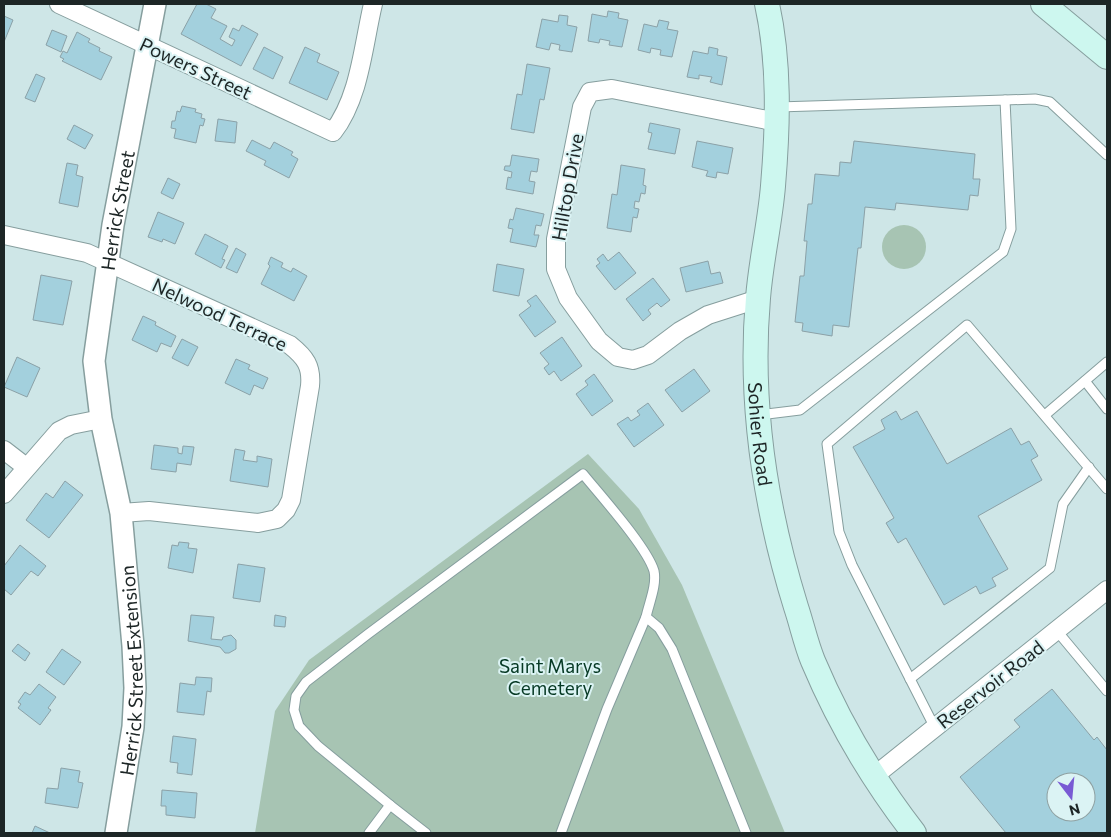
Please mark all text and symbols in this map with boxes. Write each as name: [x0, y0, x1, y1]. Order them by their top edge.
street label: Powers Street: [136, 32, 256, 104]
street label: Hilltop Drive: [546, 132, 588, 242]
street label: Herrick Street: [95, 148, 139, 272]
street label: Nelwood Terrace: [149, 273, 291, 355]
street label: Sohier Road: [744, 382, 778, 487]
street label: Herrick Street Extension: [114, 564, 147, 777]
street label: Reservoir Road: [932, 635, 1048, 733]
park label: Saint Marys Cemetery: [499, 654, 601, 699]
north arrow: [1046, 772, 1096, 822]
text: N: [1067, 800, 1082, 820]

